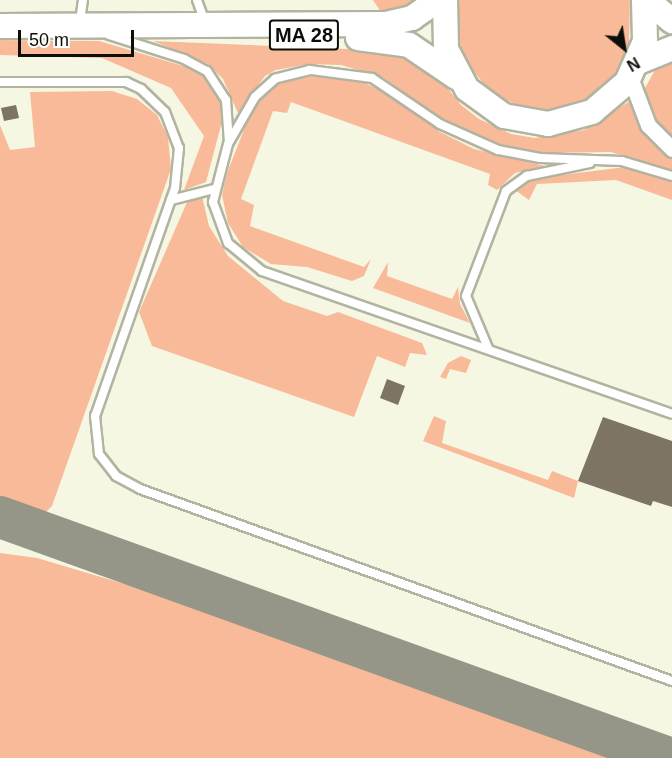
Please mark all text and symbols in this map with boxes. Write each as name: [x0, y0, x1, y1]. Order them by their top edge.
scale bar: [21, 18, 136, 56]
road number: MA 28: [268, 18, 340, 52]
north arrow: [594, 18, 654, 78]
text: 50 m: [29, 30, 69, 50]
text: N: [624, 54, 643, 74]

